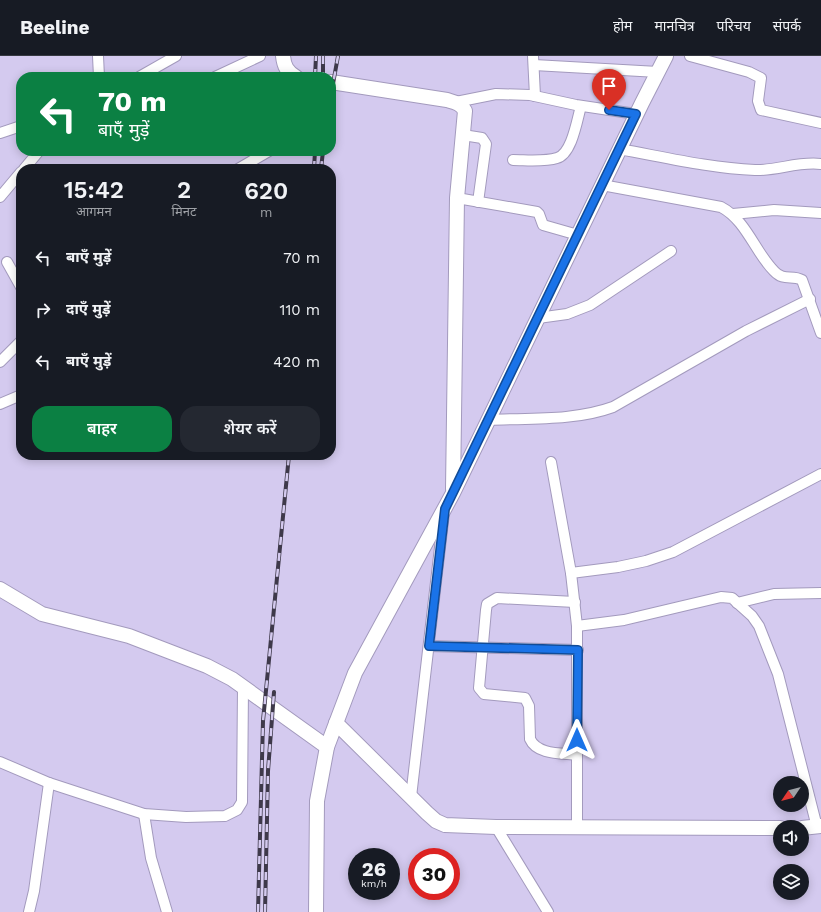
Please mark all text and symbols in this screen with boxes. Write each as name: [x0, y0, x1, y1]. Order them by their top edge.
text: Beeline: [20, 16, 90, 39]
text: होम: [613, 18, 632, 34]
text: मानचित्र: [654, 18, 695, 34]
text: परिचय: [717, 18, 751, 34]
text: संपर्क: [773, 18, 801, 34]
pin: [592, 69, 626, 110]
icon: arrive: [598, 75, 620, 97]
text: 70 m: [98, 85, 167, 118]
icon: left: [32, 88, 84, 140]
text: बाएँ मुड़ें: [98, 119, 149, 140]
text: 15:42: [64, 176, 124, 204]
text: 2: [177, 176, 191, 204]
text: 620: [244, 177, 288, 205]
text: आगमन: [76, 204, 112, 219]
text: मिनट: [172, 204, 197, 219]
text: m: [260, 205, 272, 220]
icon: left: [32, 247, 54, 269]
text: बाएँ मुड़ें: [66, 248, 111, 266]
text: 70 m: [283, 249, 320, 267]
icon: right: [32, 299, 54, 321]
text: दाएँ मुड़ें: [66, 300, 111, 318]
text: 110 m: [280, 301, 320, 319]
icon: left: [32, 351, 54, 373]
text: बाएँ मुड़ें: [66, 352, 111, 370]
text: 420 m: [273, 353, 320, 371]
button: बाहर: [32, 406, 172, 452]
button: शेयर करें: [180, 406, 320, 452]
position arrow: [556, 719, 598, 761]
north arrow: [773, 776, 809, 812]
map controls: [773, 776, 809, 900]
button: sound: [773, 820, 809, 856]
speed limit sign: 30: [408, 848, 460, 900]
text: 26: [362, 857, 386, 881]
button: layers: [773, 864, 809, 900]
text: km/h: [361, 878, 387, 889]

